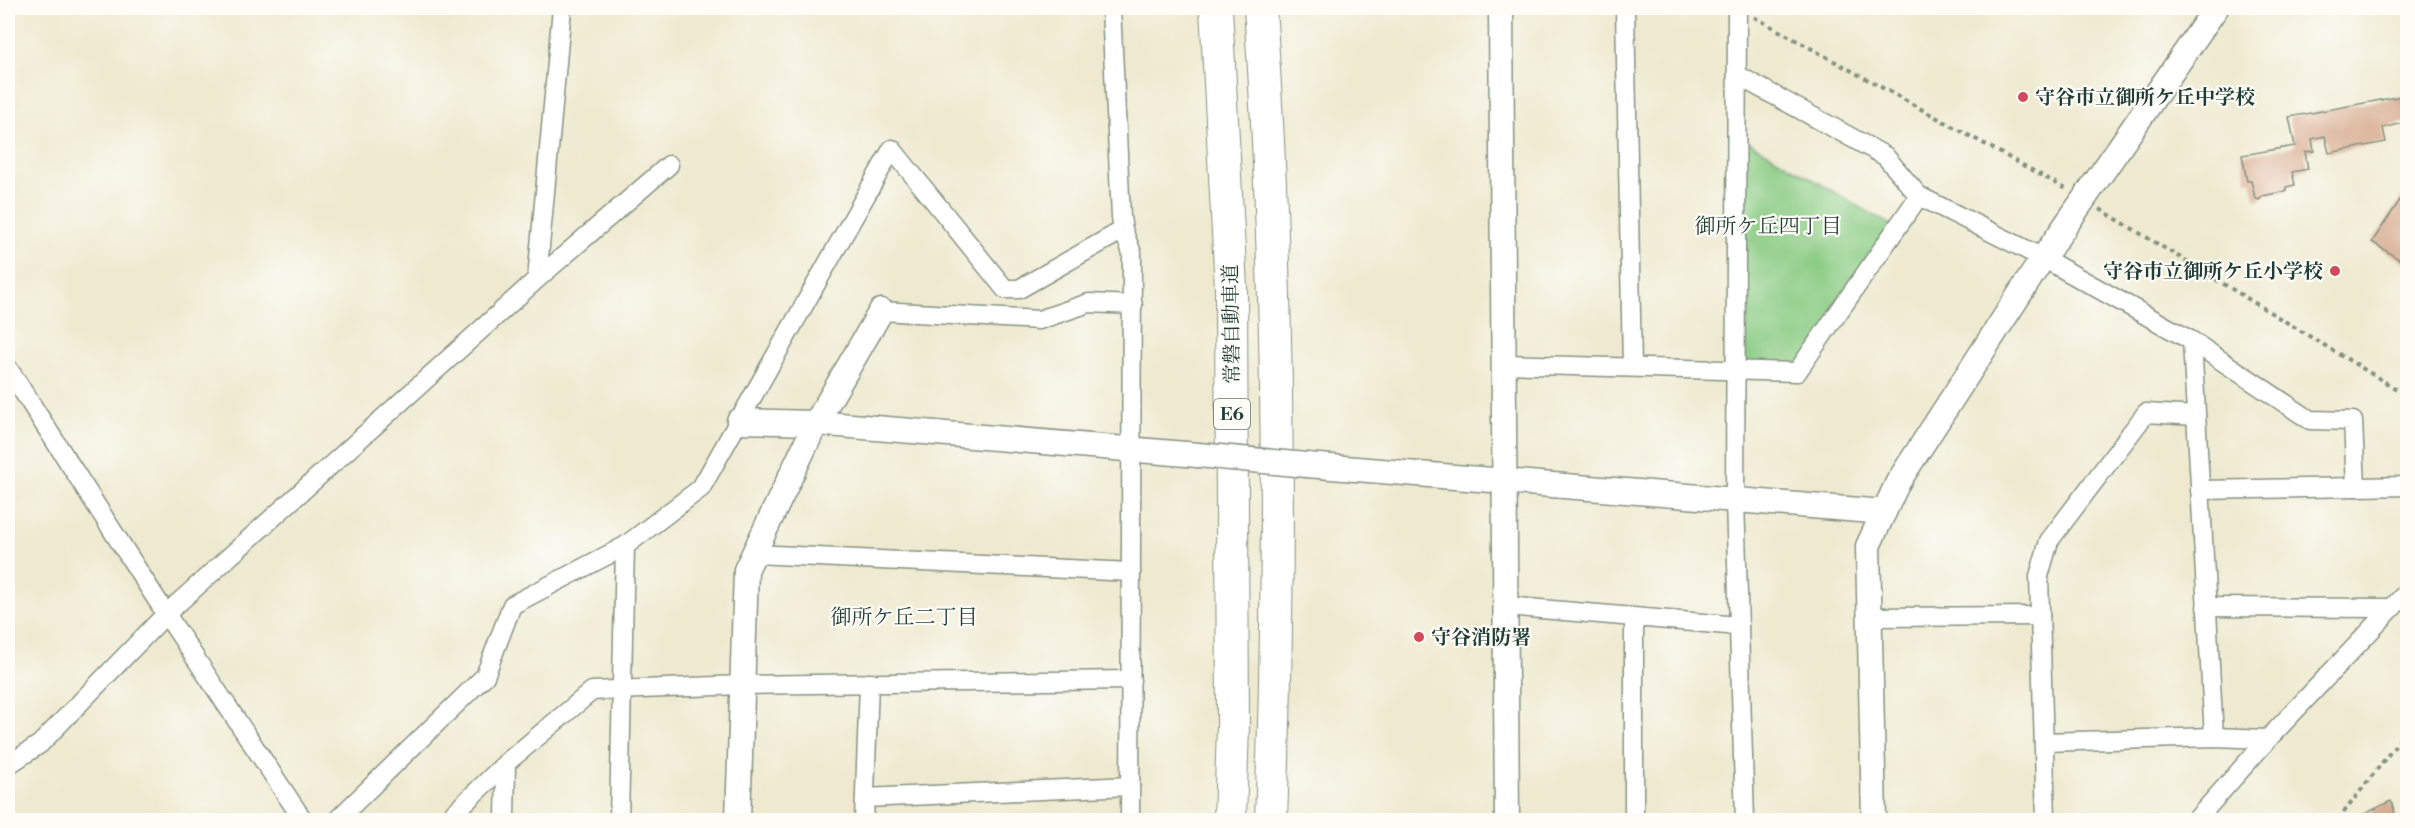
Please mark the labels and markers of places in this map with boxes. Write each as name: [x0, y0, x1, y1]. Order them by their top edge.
place label: 守谷市立御所ケ丘中学校: [2035, 86, 2255, 111]
marker: 守谷市立御所ケ丘中学校: [2016, 90, 2030, 104]
place label: 守谷市立御所ケ丘小学校: [2103, 260, 2323, 285]
marker: 守谷市立御所ケ丘小学校: [2328, 264, 2342, 278]
place label: 守谷消防署: [1431, 626, 1531, 651]
marker: 守谷消防署: [1412, 630, 1426, 644]

